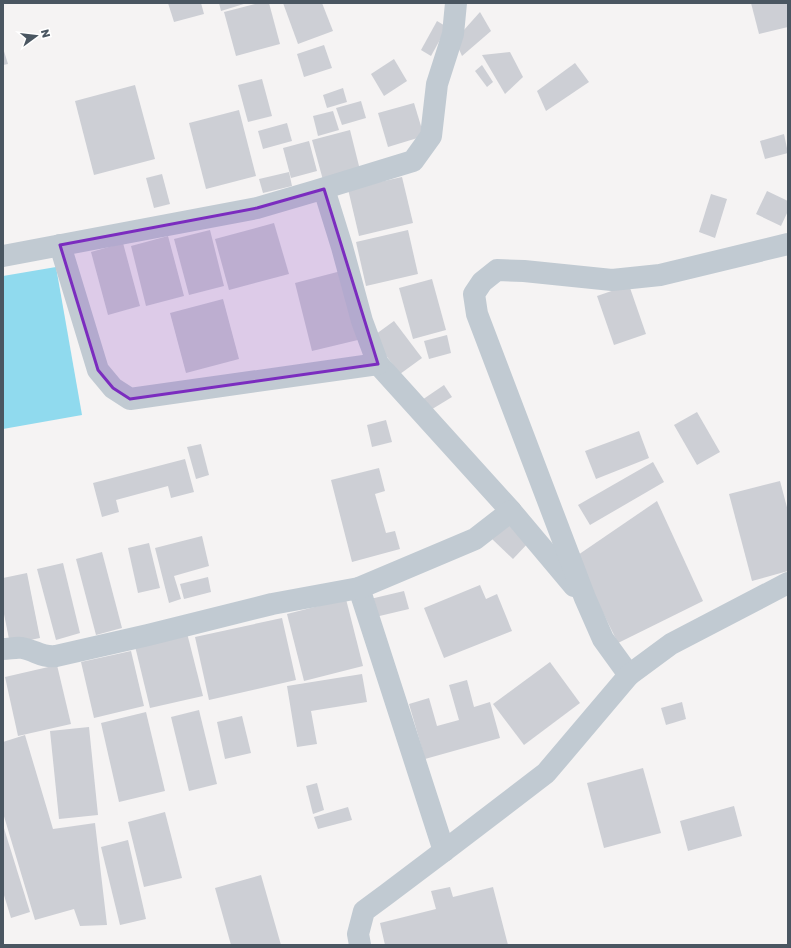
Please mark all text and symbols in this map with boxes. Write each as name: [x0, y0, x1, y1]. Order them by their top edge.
north arrow: [16, 16, 56, 56]
text: N: [39, 28, 54, 39]

